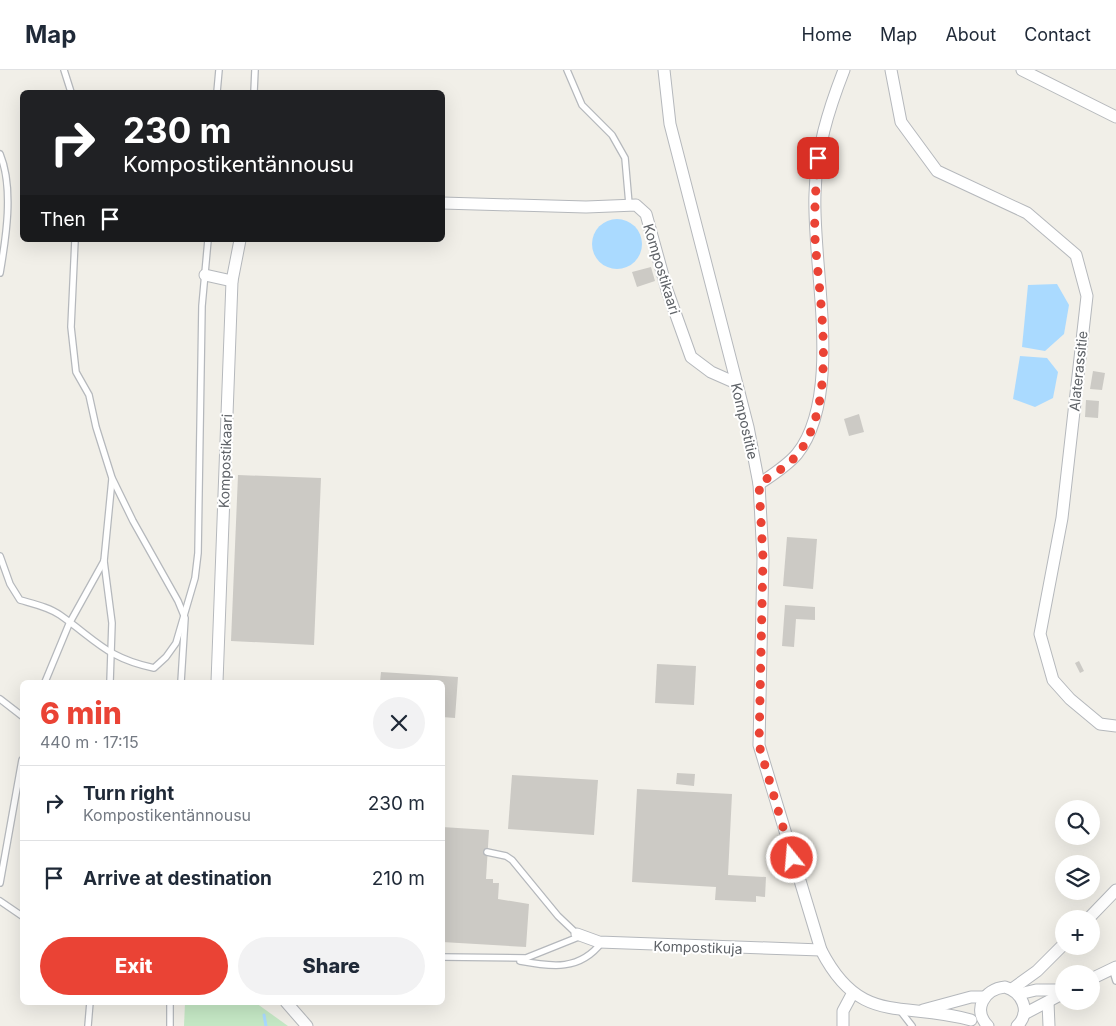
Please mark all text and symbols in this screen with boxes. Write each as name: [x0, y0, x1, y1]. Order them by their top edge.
text: Map: [25, 20, 76, 49]
text: Home: [802, 24, 852, 45]
text: Map: [880, 24, 917, 45]
text: About: [945, 24, 996, 45]
text: Contact: [1024, 24, 1091, 45]
text: 230 m: [123, 109, 231, 151]
icon: right: [40, 110, 105, 175]
pin: [797, 137, 839, 179]
icon: arrive: [804, 144, 832, 172]
text: Kompostikentännousu: [123, 151, 354, 177]
icon: arrive: [96, 205, 124, 233]
text: Then: [40, 208, 86, 231]
street label: Kompostikaari: [640, 222, 684, 316]
street label: Alaterassitie: [1065, 330, 1091, 412]
street label: Kompostitie: [728, 381, 762, 461]
street label: Kompostikaari: [215, 414, 235, 508]
text: 6 min: [40, 695, 122, 731]
button: close: [373, 697, 425, 749]
text: 440 m · 17:15: [40, 732, 139, 752]
text: Turn right: [83, 782, 174, 805]
icon: right: [40, 789, 68, 817]
text: 230 m: [368, 792, 425, 815]
map controls: [1055, 800, 1100, 1010]
button: search: [1055, 800, 1100, 845]
text: Kompostikentännousu: [83, 805, 251, 825]
position arrow: [765, 831, 817, 883]
button: layers: [1055, 855, 1100, 900]
icon: arrive: [40, 864, 68, 892]
text: Arrive at destination: [83, 867, 272, 890]
text: 210 m: [372, 867, 425, 890]
button: +: [1055, 910, 1100, 955]
button: Exit: [40, 937, 228, 995]
button: Share: [238, 937, 425, 995]
street label: Kompostikuja: [653, 937, 743, 957]
button: −: [1055, 965, 1100, 1010]

